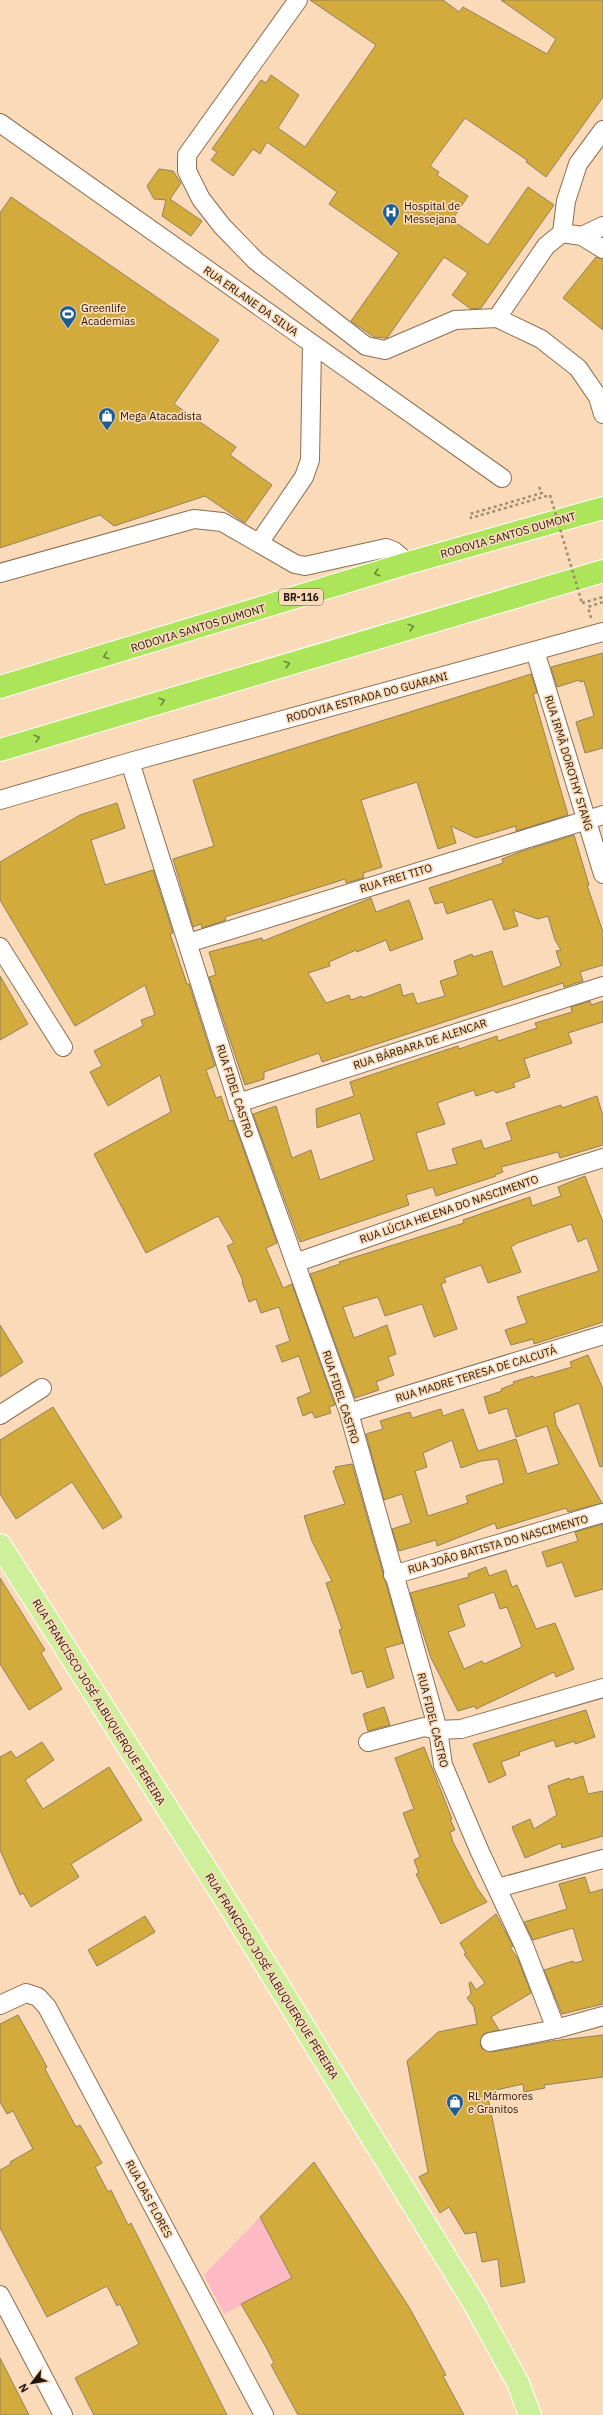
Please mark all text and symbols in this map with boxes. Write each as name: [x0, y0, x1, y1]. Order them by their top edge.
place label: Hospital de Messejana: [404, 199, 460, 226]
hospital icon: Hospital de Messejana: [381, 202, 401, 227]
street label: RUA ERLANE DA SILVA: [201, 263, 301, 339]
place label: Greenlife Academias: [81, 301, 135, 328]
sports icon: Greenlife Academias: [58, 304, 78, 329]
shop icon: Mega Atacadista: [97, 406, 117, 431]
place label: Mega Atacadista: [120, 409, 202, 423]
street label: RODOVIA SANTOS DUMONT: [439, 509, 578, 561]
one-way arrow: [374, 568, 381, 577]
road number: BR-116: [279, 589, 323, 605]
street label: RODOVIA SANTOS DUMONT: [129, 601, 268, 655]
one-way arrow: [407, 623, 414, 632]
one-way arrow: [102, 651, 109, 660]
one-way arrow: [283, 660, 290, 669]
street label: RODOVIA ESTRADA DO GUARANI: [285, 669, 449, 725]
street label: RUA IRMÃ DOROTHY STANG: [542, 694, 596, 832]
one-way arrow: [158, 697, 165, 706]
one-way arrow: [34, 734, 41, 743]
street label: RUA FREI TITO: [358, 860, 434, 896]
street label: RUA BÁRBARA DE ALENCAR: [351, 1016, 489, 1072]
street label: RUA FIDEL CASTRO: [213, 1042, 257, 1140]
street label: RUA LÚCIA HELENA DO NASCIMENTO: [358, 1172, 540, 1246]
street label: RUA MADRE TERESA DE CALCUTÁ: [394, 1343, 558, 1405]
street label: RUA FIDEL CASTRO: [319, 1348, 363, 1446]
street label: RUA JOÃO BATISTA DO NASCIMENTO: [406, 1511, 590, 1577]
street label: RUA FRANCISCO JOSÉ ALBUQUERQUE PEREIRA: [29, 1596, 169, 1808]
street label: RUA FIDEL CASTRO: [414, 1671, 452, 1769]
street label: RUA FRANCISCO JOSÉ ALBUQUERQUE PEREIRA: [202, 1870, 342, 2082]
place label: RL Mármores e Granitos: [468, 2089, 533, 2116]
shop icon: RL Mármores e Granitos: [445, 2092, 465, 2117]
street label: RUA DAS FLORES: [123, 2158, 175, 2240]
north arrow: [12, 2363, 52, 2403]
text: N: [15, 2381, 31, 2395]

